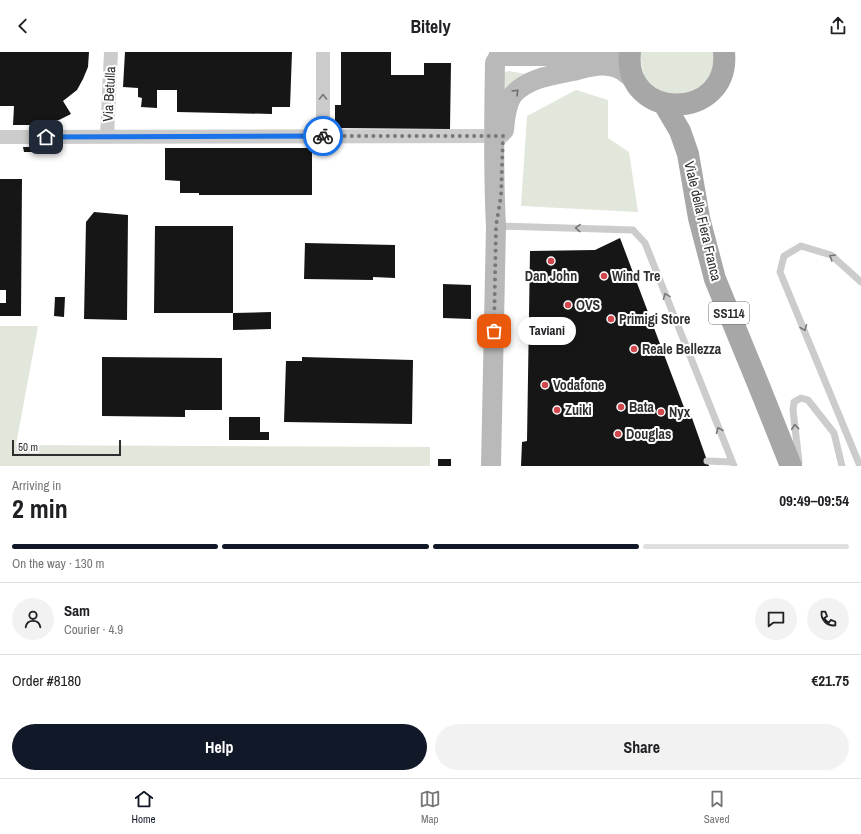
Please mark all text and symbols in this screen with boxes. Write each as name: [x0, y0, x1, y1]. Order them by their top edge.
text: Bitely: [410, 14, 451, 39]
icon: back: [12, 15, 34, 37]
icon: share: [827, 15, 849, 37]
street label: Via Betulla: [99, 65, 119, 122]
one-way arrow: [512, 90, 519, 97]
one-way arrow: [319, 94, 327, 100]
courier: [303, 116, 343, 156]
pin: [29, 120, 63, 154]
icon: bike: [312, 125, 334, 147]
icon: home: [35, 126, 57, 148]
street label: Viale della Fiera Franca: [680, 159, 726, 283]
one-way arrow: [575, 224, 581, 233]
one-way arrow: [829, 254, 836, 261]
marker: Dan John: [546, 256, 556, 266]
place label: Dan John: [525, 267, 577, 285]
place label: Wind Tre: [612, 267, 660, 285]
marker: Wind Tre: [599, 271, 609, 281]
one-way arrow: [663, 293, 671, 301]
place label: OVS: [576, 296, 601, 314]
marker: OVS: [563, 300, 573, 310]
road number: SS114: [709, 302, 749, 324]
place label: Primigi Store: [619, 310, 690, 328]
pin: [477, 314, 511, 348]
marker: Primigi Store: [606, 314, 616, 324]
callout: Taviani: [518, 317, 576, 345]
icon: bag: [483, 320, 505, 342]
text: Taviani: [529, 322, 565, 339]
one-way arrow: [799, 325, 807, 332]
place label: Reale Bellezza: [642, 340, 722, 358]
marker: Reale Bellezza: [629, 344, 639, 354]
place label: Vodafone: [553, 376, 604, 394]
marker: Vodafone: [540, 380, 550, 390]
place label: Bata: [629, 398, 654, 416]
place label: Zuiki: [565, 401, 592, 419]
marker: Bata: [616, 402, 626, 412]
place label: Nyx: [669, 403, 691, 421]
marker: Zuiki: [552, 405, 562, 415]
marker: Nyx: [656, 407, 666, 417]
one-way arrow: [790, 424, 799, 430]
place label: Douglas: [626, 425, 671, 443]
one-way arrow: [716, 426, 724, 434]
marker: Douglas: [613, 429, 623, 439]
scale bar: [12, 438, 121, 457]
text: 50 m: [18, 440, 38, 454]
text: Arriving in: [12, 477, 61, 494]
text: 09:49–09:54: [779, 490, 849, 511]
text: 2 min: [12, 491, 68, 526]
text: On the way · 130 m: [12, 555, 104, 572]
button: person: [12, 598, 54, 640]
button: chat: [755, 598, 797, 640]
button: phone: [807, 598, 849, 640]
text: Sam: [64, 600, 90, 621]
text: Courier · 4.9: [64, 621, 123, 638]
text: Order #8180: [12, 670, 81, 691]
text: €21.75: [811, 670, 849, 691]
button: Help: [12, 724, 427, 770]
button: Share: [435, 724, 849, 770]
tab: Home: [132, 788, 156, 826]
tab: Map: [419, 788, 441, 826]
tab: Saved: [704, 788, 729, 826]

